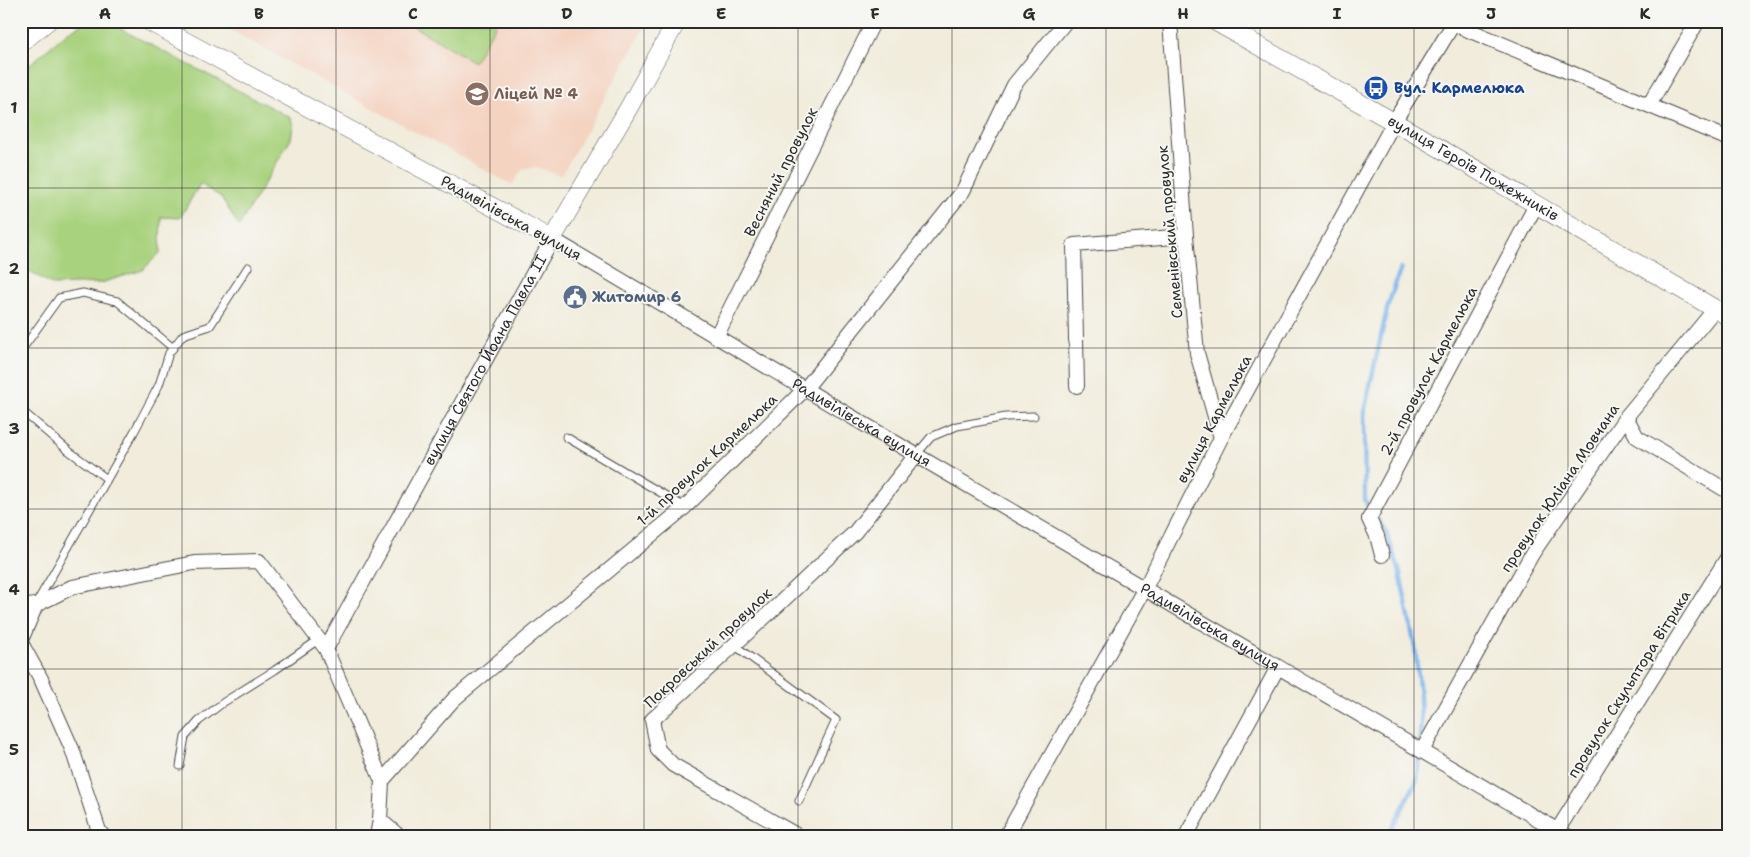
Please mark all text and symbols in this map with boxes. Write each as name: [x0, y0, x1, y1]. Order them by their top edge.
text: A: [99, 3, 111, 24]
text: B: [254, 3, 264, 24]
text: C: [408, 3, 418, 24]
text: D: [561, 3, 573, 24]
text: E: [716, 3, 726, 24]
text: F: [870, 3, 880, 24]
text: G: [1023, 3, 1036, 24]
text: H: [1177, 3, 1189, 24]
text: I: [1333, 3, 1342, 24]
text: J: [1486, 3, 1496, 24]
text: K: [1640, 3, 1651, 24]
bus stop icon: Вул. Кармелюка: [1363, 75, 1389, 101]
place label: Вул. Кармелюка: [1394, 78, 1525, 98]
school or university icon: Ліцей № 4: [464, 81, 490, 107]
place label: Ліцей № 4: [494, 84, 579, 104]
text: 1: [10, 97, 18, 118]
street label: Весняний провулок: [740, 104, 822, 240]
street label: вулиця Героїв Пожежників: [1384, 111, 1562, 226]
street label: Семенівський провулок: [1152, 145, 1188, 319]
street label: Радивілівська вулиця: [437, 171, 585, 265]
street label: вулиця Святого Йоана Павла II: [419, 251, 551, 469]
text: 2: [8, 258, 20, 279]
street label: 2-й провулок Кармелюка: [1376, 282, 1482, 459]
public building icon: Житомир 6: [562, 284, 588, 310]
place label: Житомир 6: [592, 287, 681, 307]
street label: вулиця Кармелюка: [1172, 351, 1257, 487]
street label: Радивілівська вулиця: [788, 374, 935, 472]
street label: 1-й провулок Кармелюка: [632, 389, 782, 530]
street label: провулок Юліана Мовчана: [1496, 399, 1624, 576]
text: 3: [8, 418, 20, 439]
street label: Радивілівська вулиця: [1137, 578, 1283, 676]
text: 4: [8, 579, 20, 600]
street label: Покровський провулок: [640, 583, 776, 713]
street label: провулок Скульптора Вітрика: [1563, 586, 1696, 782]
text: 5: [9, 739, 19, 760]

